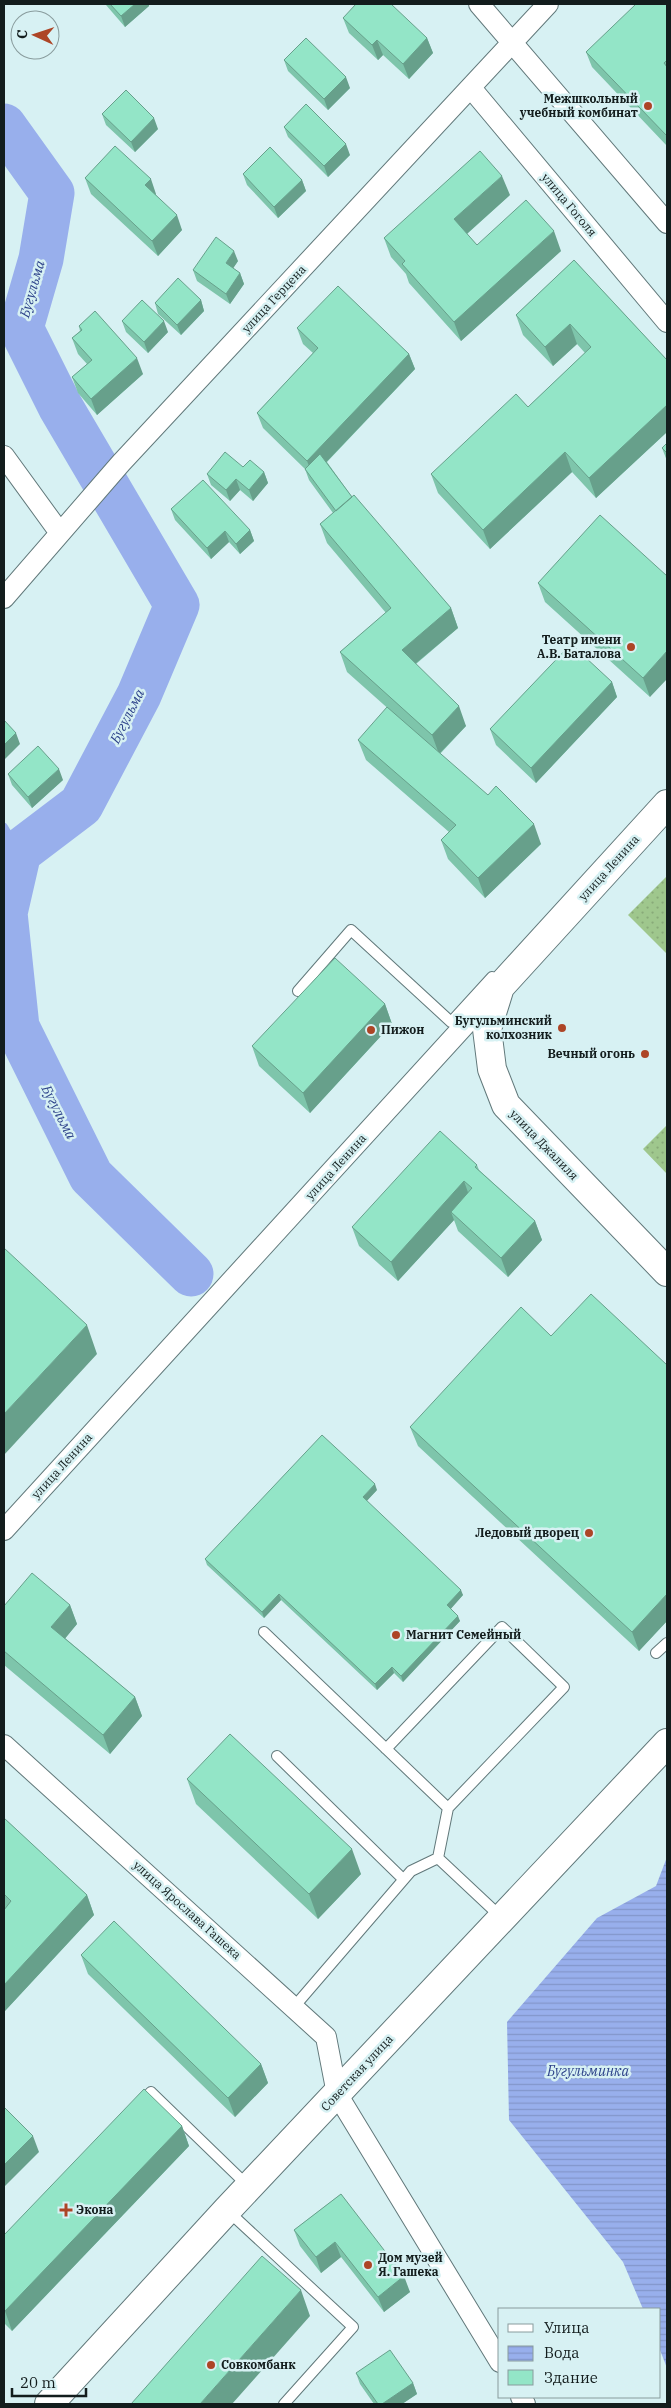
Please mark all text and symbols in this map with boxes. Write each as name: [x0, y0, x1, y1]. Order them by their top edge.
north arrow: [10, 10, 60, 60]
text: С: [13, 29, 31, 39]
place label: Межшкольный учебный комбинат: [519, 91, 638, 120]
marker: Межшкольный учебный комбинат: [642, 100, 654, 112]
street label: улица Гоголя: [539, 170, 600, 239]
water label: Бугульма: [15, 258, 49, 321]
street label: улица Герцена: [238, 261, 309, 336]
place label: Театр имени А.В. Баталова: [537, 632, 621, 661]
marker: Театр имени А.В. Баталова: [625, 641, 637, 653]
water label: Бугульма: [105, 685, 149, 747]
street label: улица Ленина: [575, 831, 642, 904]
place label: Бугульминский колхозник: [455, 1013, 553, 1042]
place label: Пижон: [381, 1022, 424, 1037]
marker: Бугульминский колхозник: [556, 1022, 568, 1034]
marker: Пижон: [365, 1024, 377, 1036]
place label: Вечный огонь: [547, 1046, 635, 1061]
marker: Вечный огонь: [639, 1048, 651, 1060]
water label: Бугульма: [37, 1081, 81, 1143]
street label: улица Джалиля: [507, 1106, 582, 1183]
street label: улица Ленина: [302, 1130, 369, 1203]
street label: улица Ленина: [28, 1429, 95, 1502]
place label: Ледовый дворец: [475, 1525, 580, 1540]
marker: Ледовый дворец: [583, 1527, 595, 1539]
place label: Магнит Семейный: [406, 1627, 521, 1642]
marker: Магнит Семейный: [390, 1629, 402, 1641]
street label: улица Ярослава Гашека: [130, 1857, 245, 1962]
street label: Советская улица: [317, 2031, 396, 2114]
water label: Бугульминка: [546, 2062, 629, 2080]
place label: Экона: [76, 2202, 114, 2217]
marker: Экона: [60, 2204, 72, 2216]
place label: Дом музей Я. Гашека: [378, 2250, 443, 2279]
marker: Дом музей Я. Гашека: [362, 2259, 374, 2271]
legend: [498, 2308, 661, 2398]
text: Улица: [544, 2318, 589, 2337]
text: Вода: [544, 2343, 580, 2362]
place label: Совкомбанк: [221, 2357, 296, 2372]
marker: Совкомбанк: [205, 2359, 217, 2371]
scale bar: [12, 2366, 86, 2398]
text: Здание: [544, 2368, 598, 2387]
text: 20 m: [20, 2373, 56, 2392]

